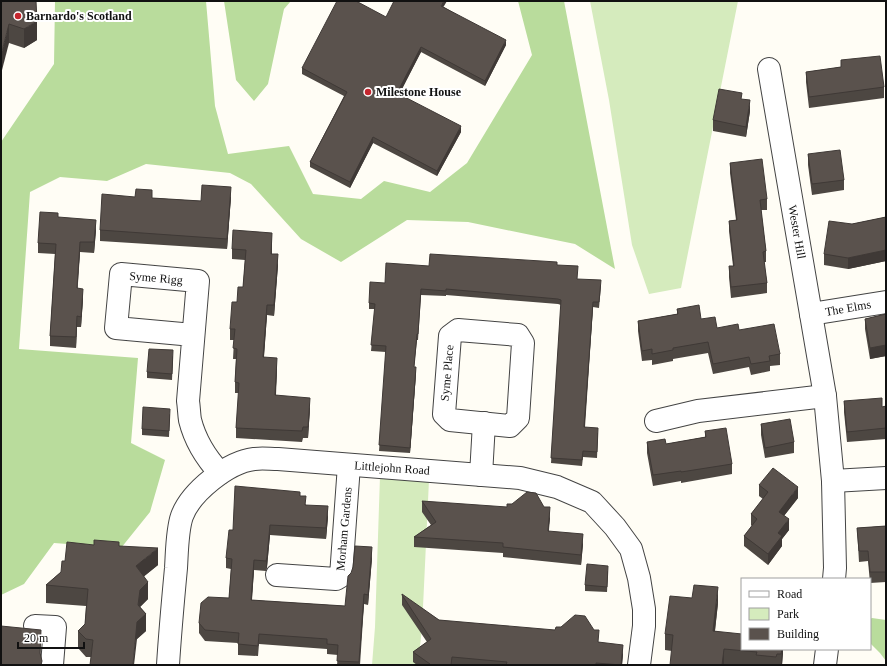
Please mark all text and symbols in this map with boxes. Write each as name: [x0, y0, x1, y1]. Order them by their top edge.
place label: Barnardo's Scotland: [26, 9, 132, 23]
marker: Barnardo's Scotland: [13, 11, 23, 21]
place label: Milestone House: [376, 85, 462, 99]
marker: Milestone House: [363, 87, 373, 97]
street label: Wester Hill: [785, 204, 809, 261]
street label: Syme Rigg: [129, 269, 183, 287]
street label: The Elms: [824, 297, 872, 319]
street label: Syme Place: [438, 344, 456, 402]
street label: Littlejohn Road: [354, 458, 430, 478]
street label: Morham Gardens: [333, 486, 355, 572]
legend: [741, 578, 871, 650]
text: Road: [777, 587, 802, 601]
text: Park: [777, 607, 799, 621]
scale bar: [18, 624, 84, 650]
text: Building: [777, 627, 819, 641]
text: 20 m: [24, 631, 49, 645]

